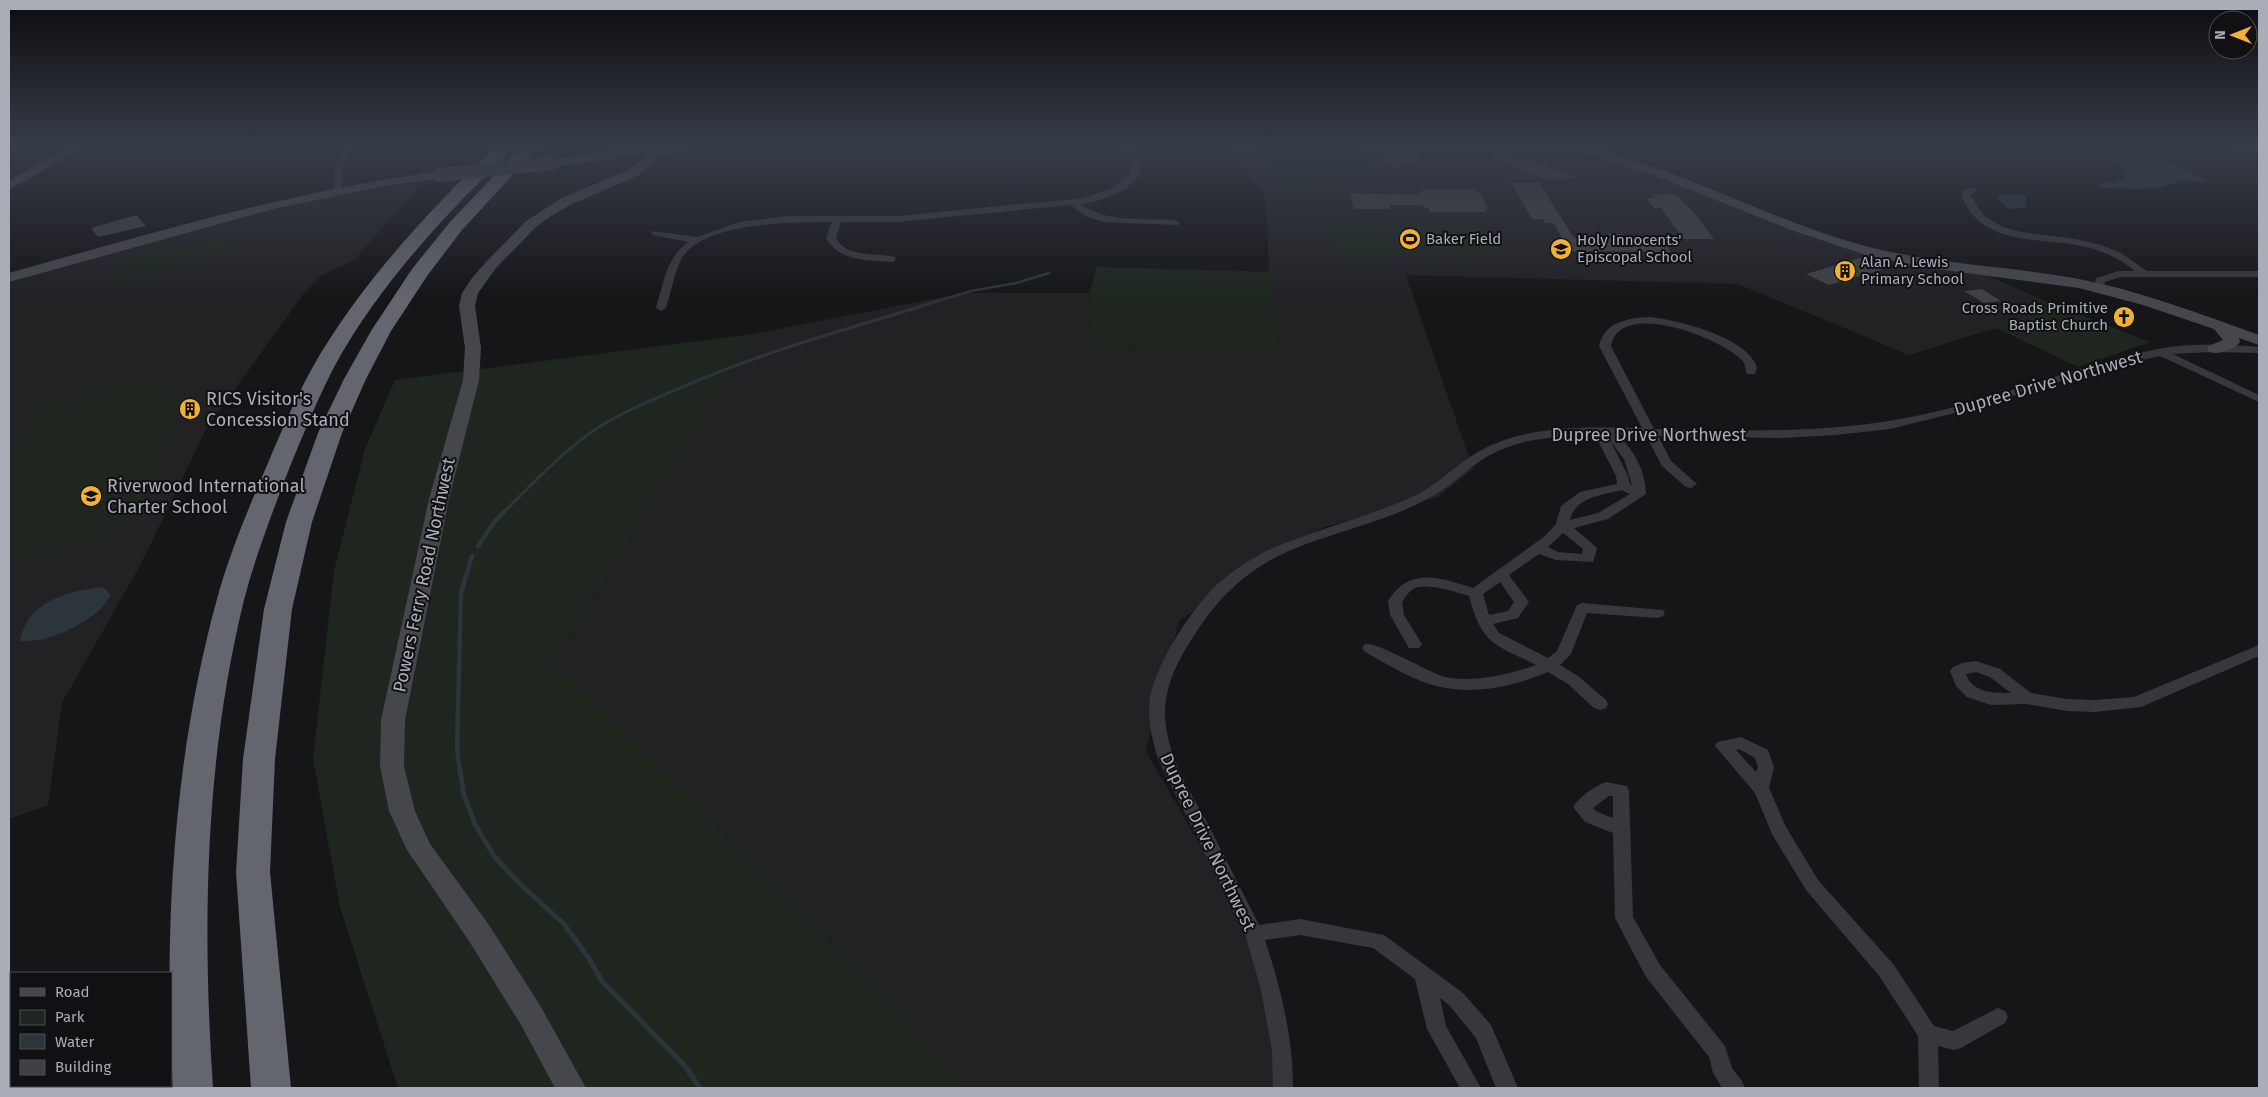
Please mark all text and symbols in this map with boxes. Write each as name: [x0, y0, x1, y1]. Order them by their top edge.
north arrow: [2208, 10, 2258, 60]
text: N: [2212, 30, 2229, 40]
sports icon: Baker Field: [1398, 227, 1422, 251]
place label: Baker Field: [1426, 230, 1501, 248]
place label: Holy Innocents' Episcopal School: [1577, 231, 1692, 266]
school or university icon: Holy Innocents' Episcopal School: [1549, 237, 1573, 261]
place label: Alan A. Lewis Primary School: [1861, 253, 1964, 288]
building icon: Alan A. Lewis Primary School: [1833, 259, 1857, 283]
place label: Cross Roads Primitive Baptist Church: [1962, 299, 2108, 334]
church icon: Cross Roads Primitive Baptist Church: [2112, 305, 2136, 329]
street label: Dupree Drive Northwest: [1951, 345, 2145, 420]
place label: RICS Visitor's Concession Stand: [206, 388, 350, 431]
building icon: RICS Visitor's Concession Stand: [178, 397, 202, 421]
street label: Dupree Drive Northwest: [1552, 424, 1747, 446]
street label: Powers Ferry Road Northwest: [388, 455, 460, 694]
place label: Riverwood International Charter School: [107, 475, 305, 518]
school or university icon: Riverwood International Charter School: [79, 484, 103, 508]
street label: Dupree Drive Northwest: [1155, 750, 1261, 935]
legend: [10, 972, 172, 1087]
text: Road: [55, 983, 90, 1001]
text: Park: [55, 1008, 85, 1026]
text: Water: [55, 1033, 94, 1051]
text: Building: [55, 1058, 111, 1076]

